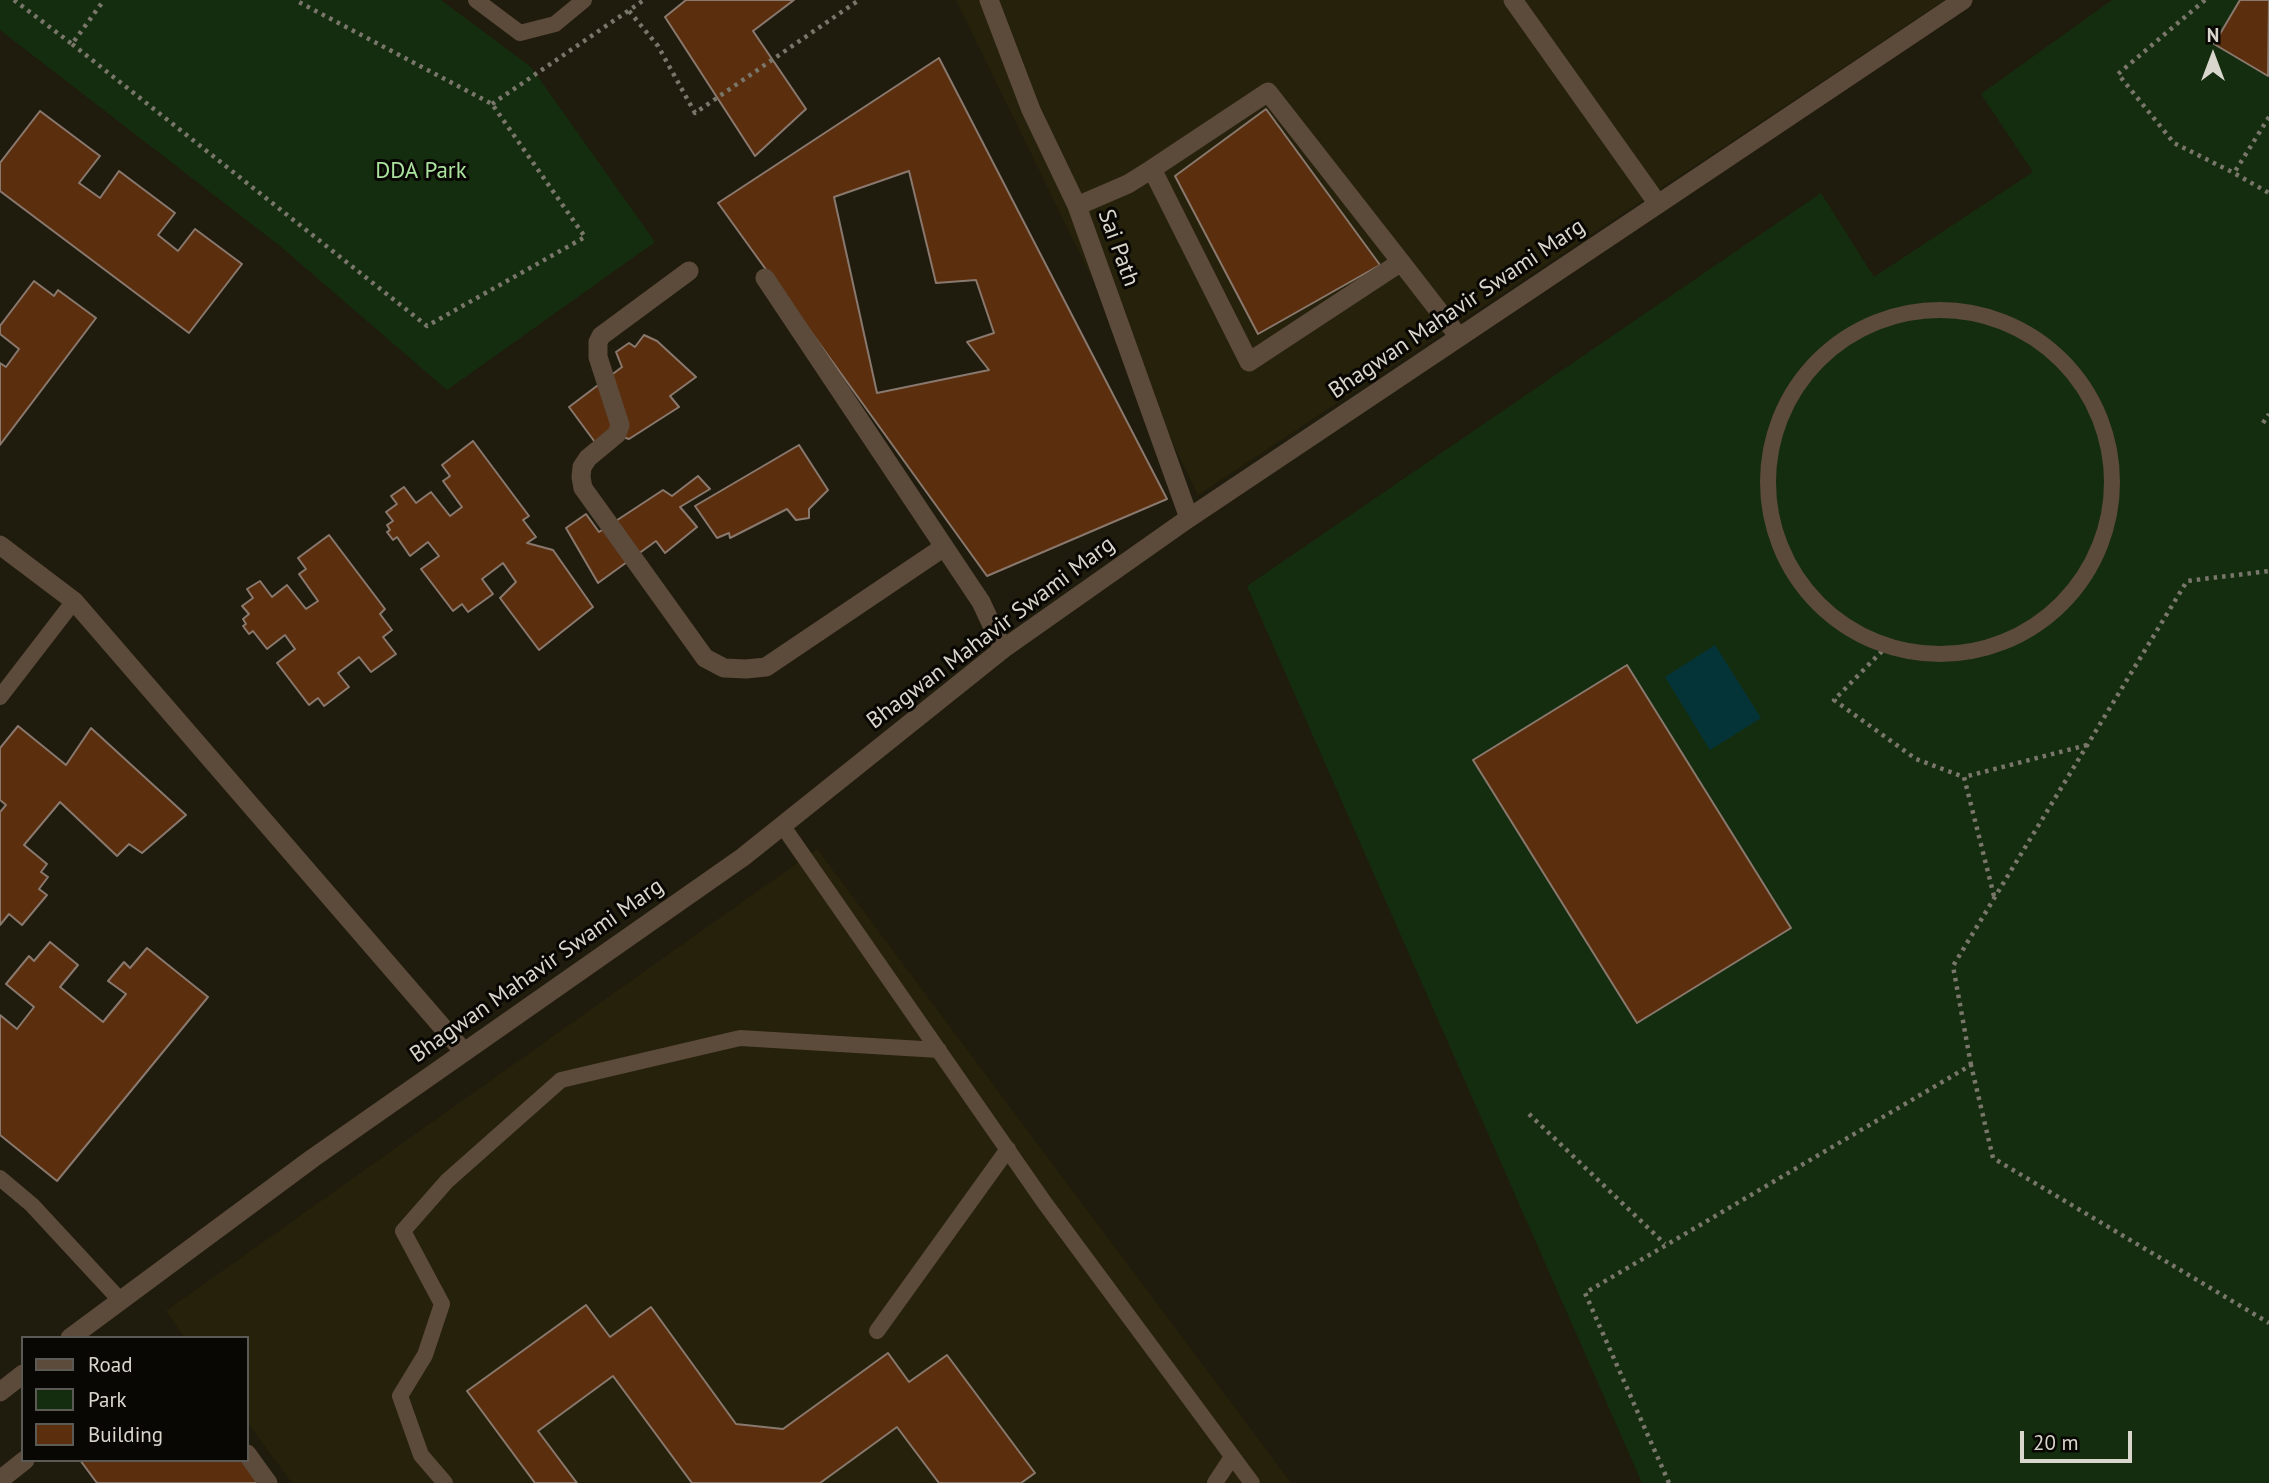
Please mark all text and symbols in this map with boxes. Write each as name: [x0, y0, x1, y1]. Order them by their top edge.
north arrow: [2178, 21, 2248, 91]
text: N: [2207, 23, 2219, 47]
park label: DDA Park: [375, 157, 467, 185]
street label: Sai Path: [1091, 206, 1145, 290]
street label: Bhagwan Mahavir Swami Marg: [1324, 213, 1590, 405]
street label: Bhagwan Mahavir Swami Marg: [862, 531, 1120, 735]
street label: Bhagwan Mahavir Swami Marg: [405, 873, 669, 1069]
legend: [21, 1336, 248, 1462]
text: Road: [88, 1351, 132, 1378]
text: Park: [88, 1386, 127, 1413]
scale bar: [2024, 1416, 2136, 1460]
text: Building: [88, 1421, 163, 1448]
text: 20 m: [2033, 1429, 2079, 1456]

